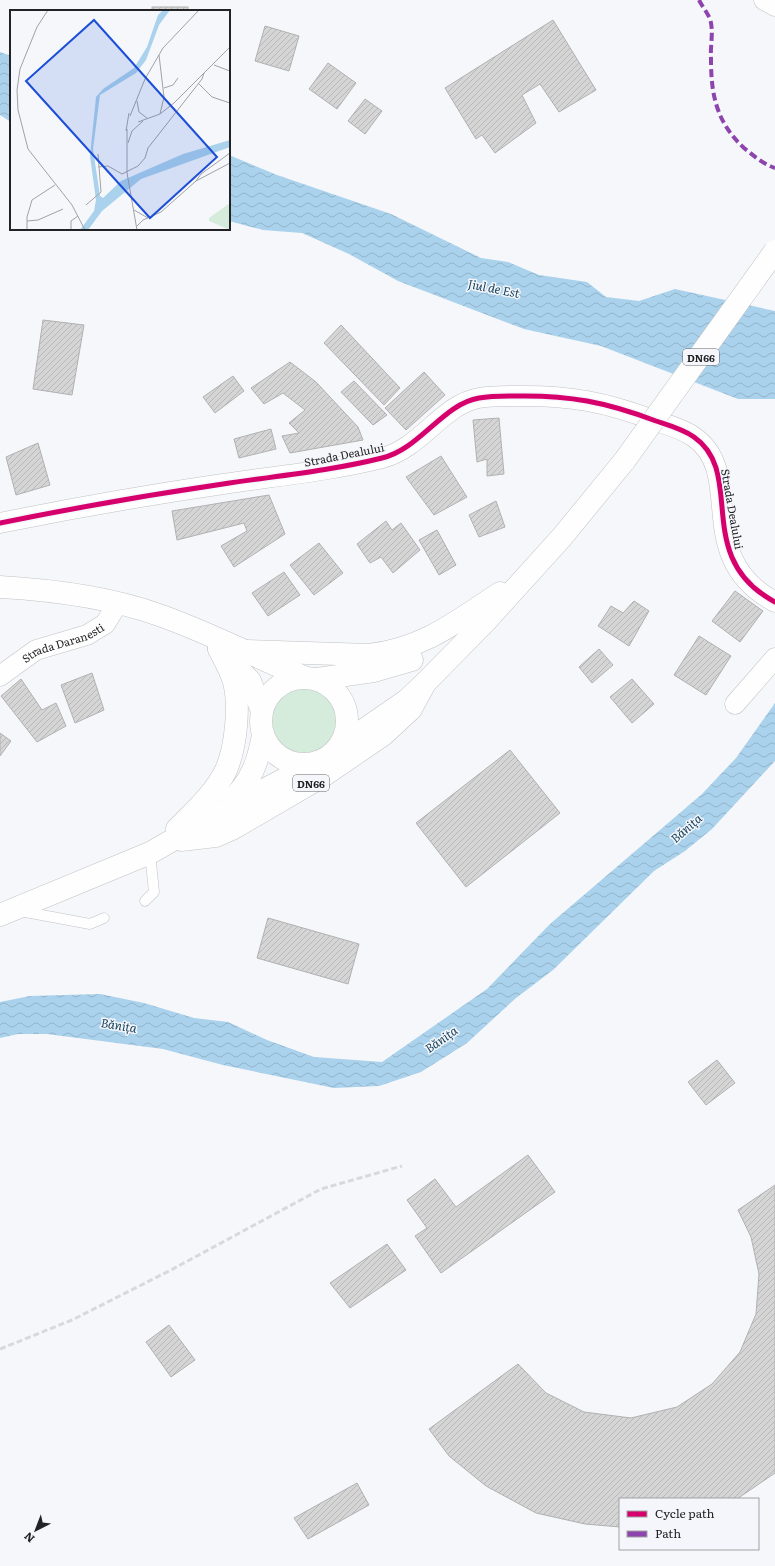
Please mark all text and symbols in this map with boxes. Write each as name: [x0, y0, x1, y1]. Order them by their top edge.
inset map: [10, 10, 230, 230]
water label: Jiul de Est: [467, 274, 522, 302]
road number: DN66: [683, 349, 719, 365]
street label: Strada Dealului: [303, 438, 386, 470]
street label: Strada Dealului: [718, 468, 748, 551]
street label: Strada Daranesti: [18, 618, 107, 666]
road number: DN66: [293, 775, 329, 791]
water label: Bănița: [666, 809, 706, 847]
water label: Bănița: [100, 1013, 138, 1037]
water label: Bănița: [421, 1021, 461, 1057]
legend: [619, 1498, 759, 1550]
text: Cycle path: [655, 1504, 715, 1522]
north arrow: [16, 1510, 56, 1550]
text: Path: [655, 1524, 681, 1542]
text: N: [20, 1529, 37, 1547]

